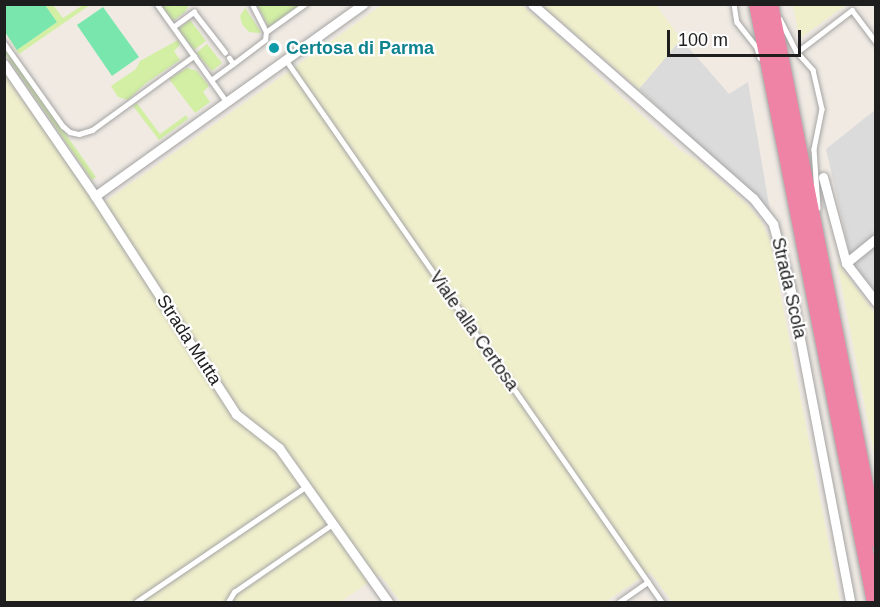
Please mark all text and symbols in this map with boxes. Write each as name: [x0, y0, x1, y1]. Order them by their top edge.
scale bar: [670, 18, 804, 56]
text: 100 m: [678, 30, 728, 50]
place label: Certosa di Parma: [286, 37, 434, 59]
marker: Certosa di Parma: [267, 41, 281, 55]
street label: Strada Scola: [767, 235, 811, 341]
street label: Viale alla Certosa: [425, 267, 523, 395]
street label: Strada Mutta: [152, 291, 226, 389]

